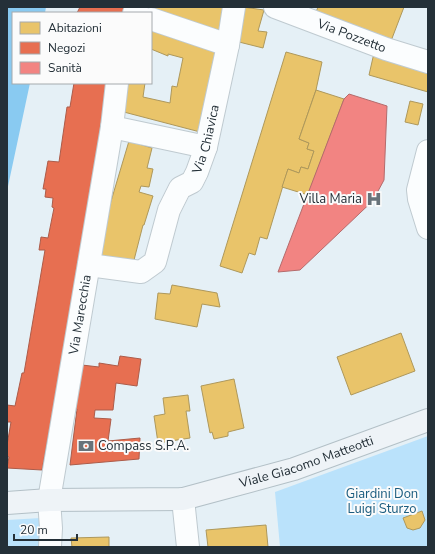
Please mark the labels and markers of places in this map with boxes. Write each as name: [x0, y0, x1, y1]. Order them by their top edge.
place label: Villa Maria: [299, 190, 362, 208]
hospital icon: Villa Maria: [365, 190, 383, 208]
bank icon: Compass S.P.A.: [77, 437, 95, 455]
place label: Compass S.P.A.: [98, 437, 189, 455]

